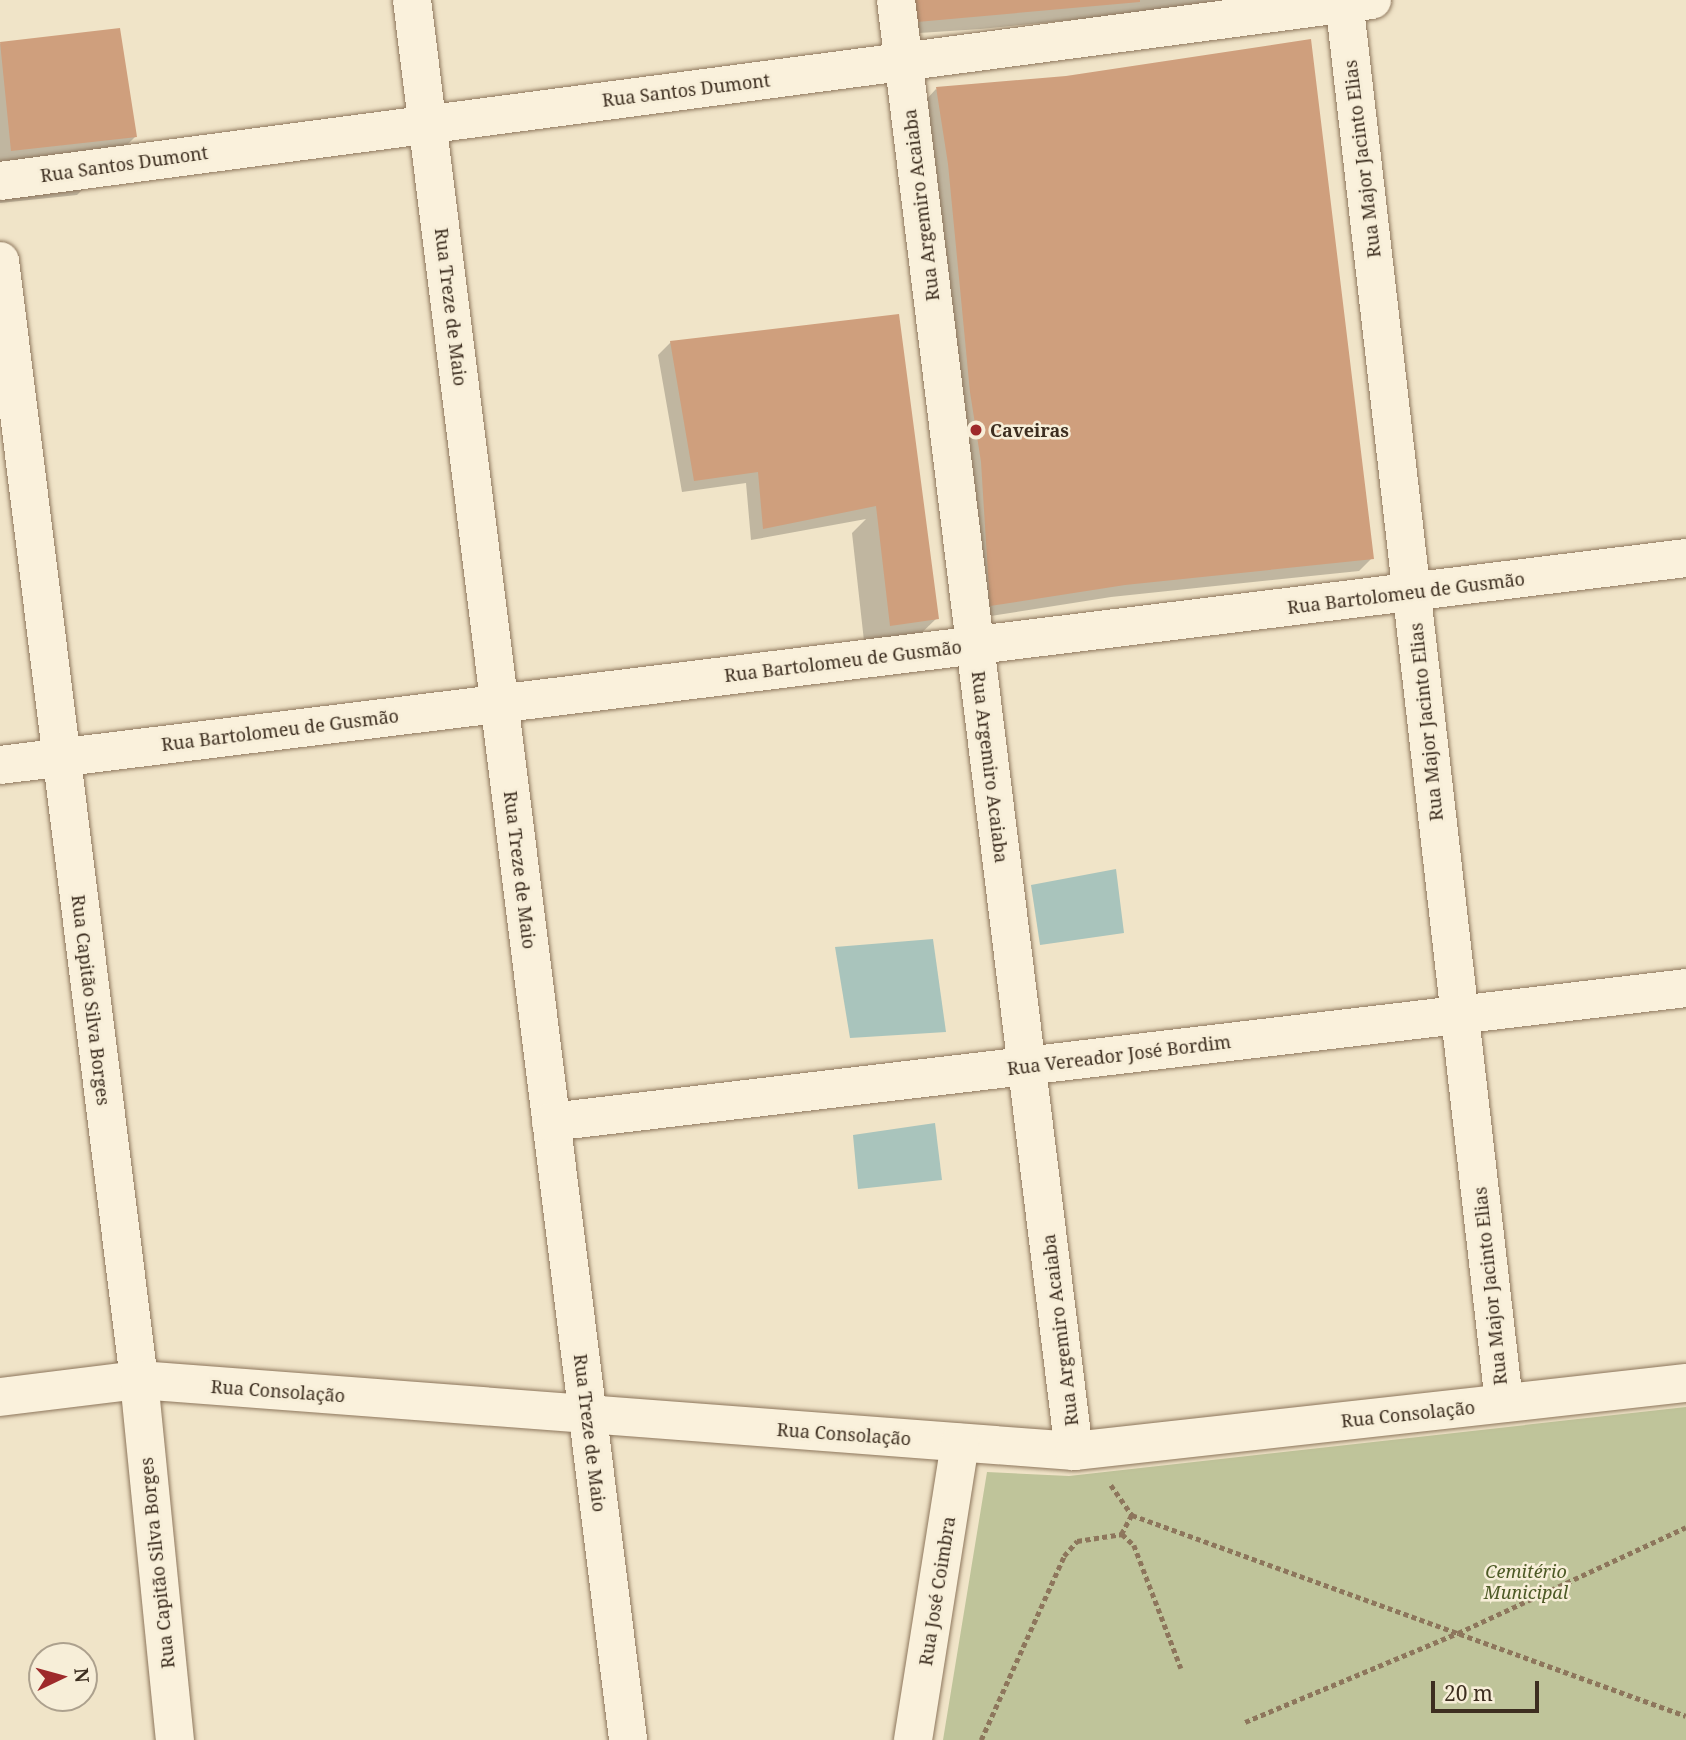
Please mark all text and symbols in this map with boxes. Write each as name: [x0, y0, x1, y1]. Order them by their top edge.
street label: Rua Major Jacinto Elias: [1339, 59, 1385, 259]
street label: Rua Santos Dumont: [601, 69, 771, 111]
street label: Rua Argemiro Acaiaba: [899, 108, 943, 302]
street label: Rua Santos Dumont: [39, 142, 209, 186]
street label: Rua Treze de Maio: [431, 227, 471, 387]
place label: Caveiras: [990, 419, 1069, 441]
marker: Caveiras: [968, 422, 984, 438]
street label: Rua Bartolomeu de Gusmão: [1286, 568, 1526, 618]
street label: Rua Major Jacinto Elias: [1405, 622, 1447, 822]
street label: Rua Bartolomeu de Gusmão: [723, 636, 963, 686]
street label: Rua Argemiro Acaiaba: [968, 670, 1012, 864]
street label: Rua Bartolomeu de Gusmão: [160, 705, 400, 755]
street label: Rua Treze de Maio: [500, 790, 540, 950]
street label: Rua Capitão Silva Borges: [67, 893, 115, 1107]
street label: Rua Vereador José Bordim: [1006, 1031, 1232, 1079]
street label: Rua Major Jacinto Elias: [1469, 1186, 1511, 1386]
street label: Rua Argemiro Acaiaba: [1038, 1233, 1082, 1427]
street label: Rua Treze de Maio: [570, 1353, 610, 1513]
street label: Rua Consolação: [210, 1376, 346, 1406]
street label: Rua Consolação: [1340, 1396, 1476, 1432]
street label: Rua Consolação: [776, 1419, 912, 1449]
street label: Rua Capitão Silva Borges: [135, 1456, 179, 1670]
street label: Rua José Coimbra: [915, 1515, 959, 1667]
park label: Cemitério Municipal: [1484, 1561, 1568, 1604]
north arrow: [28, 1642, 98, 1712]
scale bar: [1434, 1666, 1542, 1710]
text: N: [68, 1667, 96, 1684]
text: 20 m: [1444, 1679, 1493, 1707]

